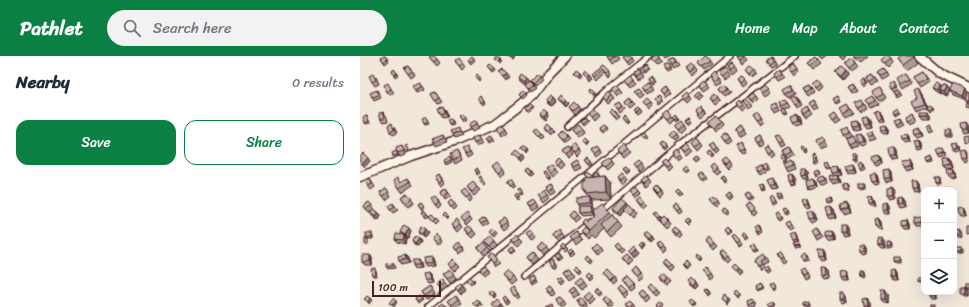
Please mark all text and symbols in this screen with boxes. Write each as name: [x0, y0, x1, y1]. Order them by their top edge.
search box: [107, 10, 387, 46]
text: Pathlet: [20, 12, 83, 45]
text: Search here: [153, 15, 232, 41]
text: Home: [735, 16, 770, 41]
text: Map: [792, 16, 818, 41]
text: About: [840, 16, 877, 41]
text: Contact: [899, 16, 949, 41]
icon: search: [121, 17, 143, 39]
text: Nearby: [16, 67, 70, 97]
text: 0 results: [292, 71, 344, 94]
button: Save: [16, 120, 176, 165]
button: Share: [184, 120, 344, 165]
map controls: [921, 187, 957, 295]
button: +: [921, 187, 957, 223]
button: −: [921, 223, 957, 259]
button: layers: [921, 259, 957, 295]
text: 100 m: [378, 278, 408, 297]
scale bar: [372, 279, 441, 298]

